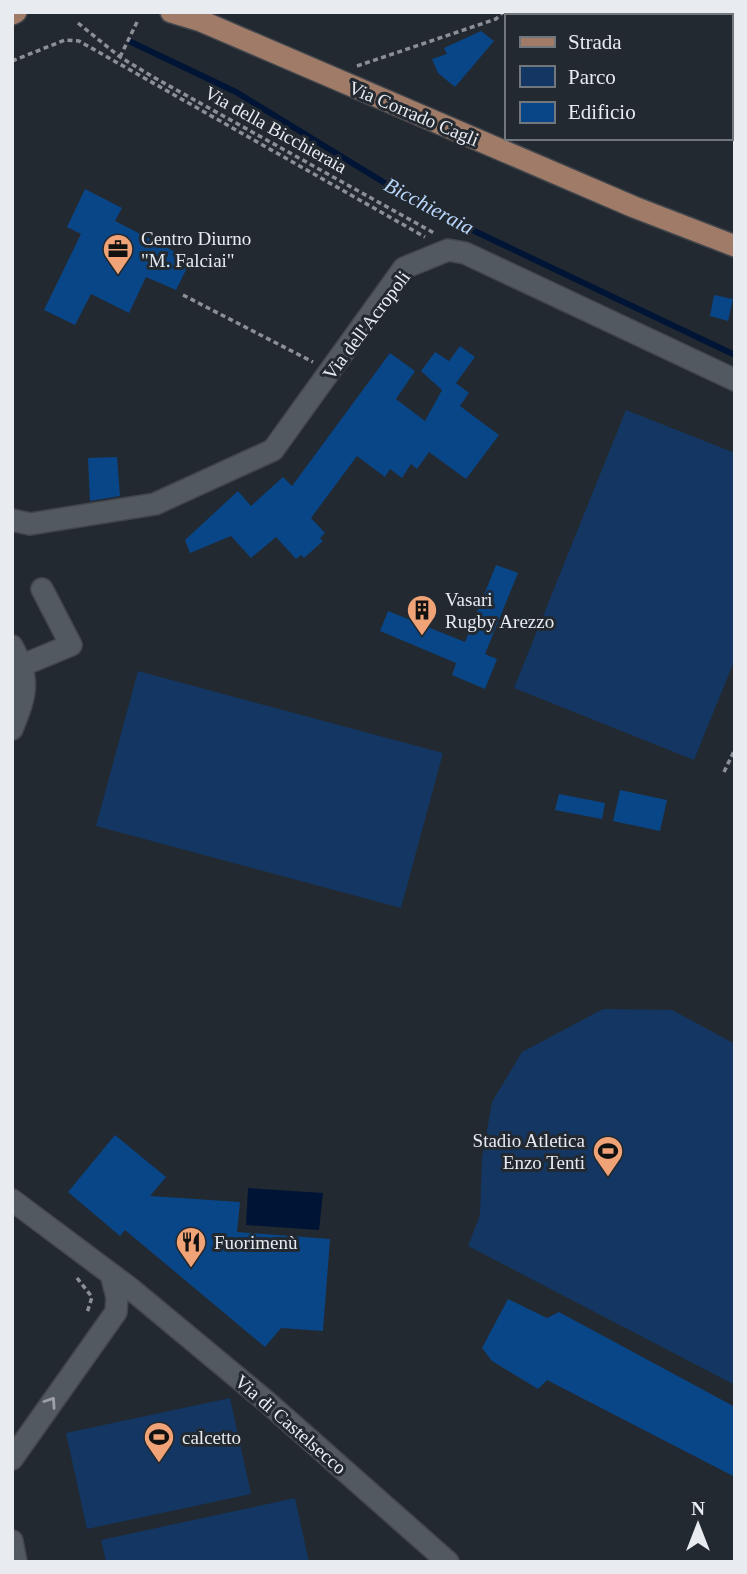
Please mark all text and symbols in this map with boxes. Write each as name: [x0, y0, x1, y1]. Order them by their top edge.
legend: [505, 14, 733, 140]
text: Strada: [568, 30, 622, 54]
text: Parco: [568, 65, 616, 89]
street label: Via Corrado Cagli: [346, 77, 482, 150]
street label: Via della Bicchieraia: [201, 82, 351, 177]
text: Edificio: [568, 100, 636, 124]
water label: Bicchieraia: [380, 172, 478, 240]
place label: Centro Diurno "M. Falciai": [141, 228, 251, 271]
office icon: Centro Diurno "M. Falciai": [101, 232, 135, 276]
street label: Via dell'Acropoli: [319, 267, 414, 384]
place label: Vasari Rugby Arezzo: [445, 589, 554, 632]
building icon: Vasari Rugby Arezzo: [405, 593, 439, 637]
place label: Stadio Atletica Enzo Tenti: [473, 1130, 586, 1173]
sports icon: Stadio Atletica Enzo Tenti: [591, 1134, 625, 1178]
restaurant icon: Fuorimenù: [174, 1225, 208, 1269]
place label: Fuorimenù: [214, 1232, 298, 1253]
street label: Via di Castelsecco: [231, 1370, 350, 1478]
one-way arrow: [43, 1397, 55, 1410]
sports icon: calcetto: [142, 1420, 176, 1464]
place label: calcetto: [182, 1427, 241, 1448]
north arrow: [663, 1490, 733, 1560]
text: N: [691, 1498, 705, 1519]

